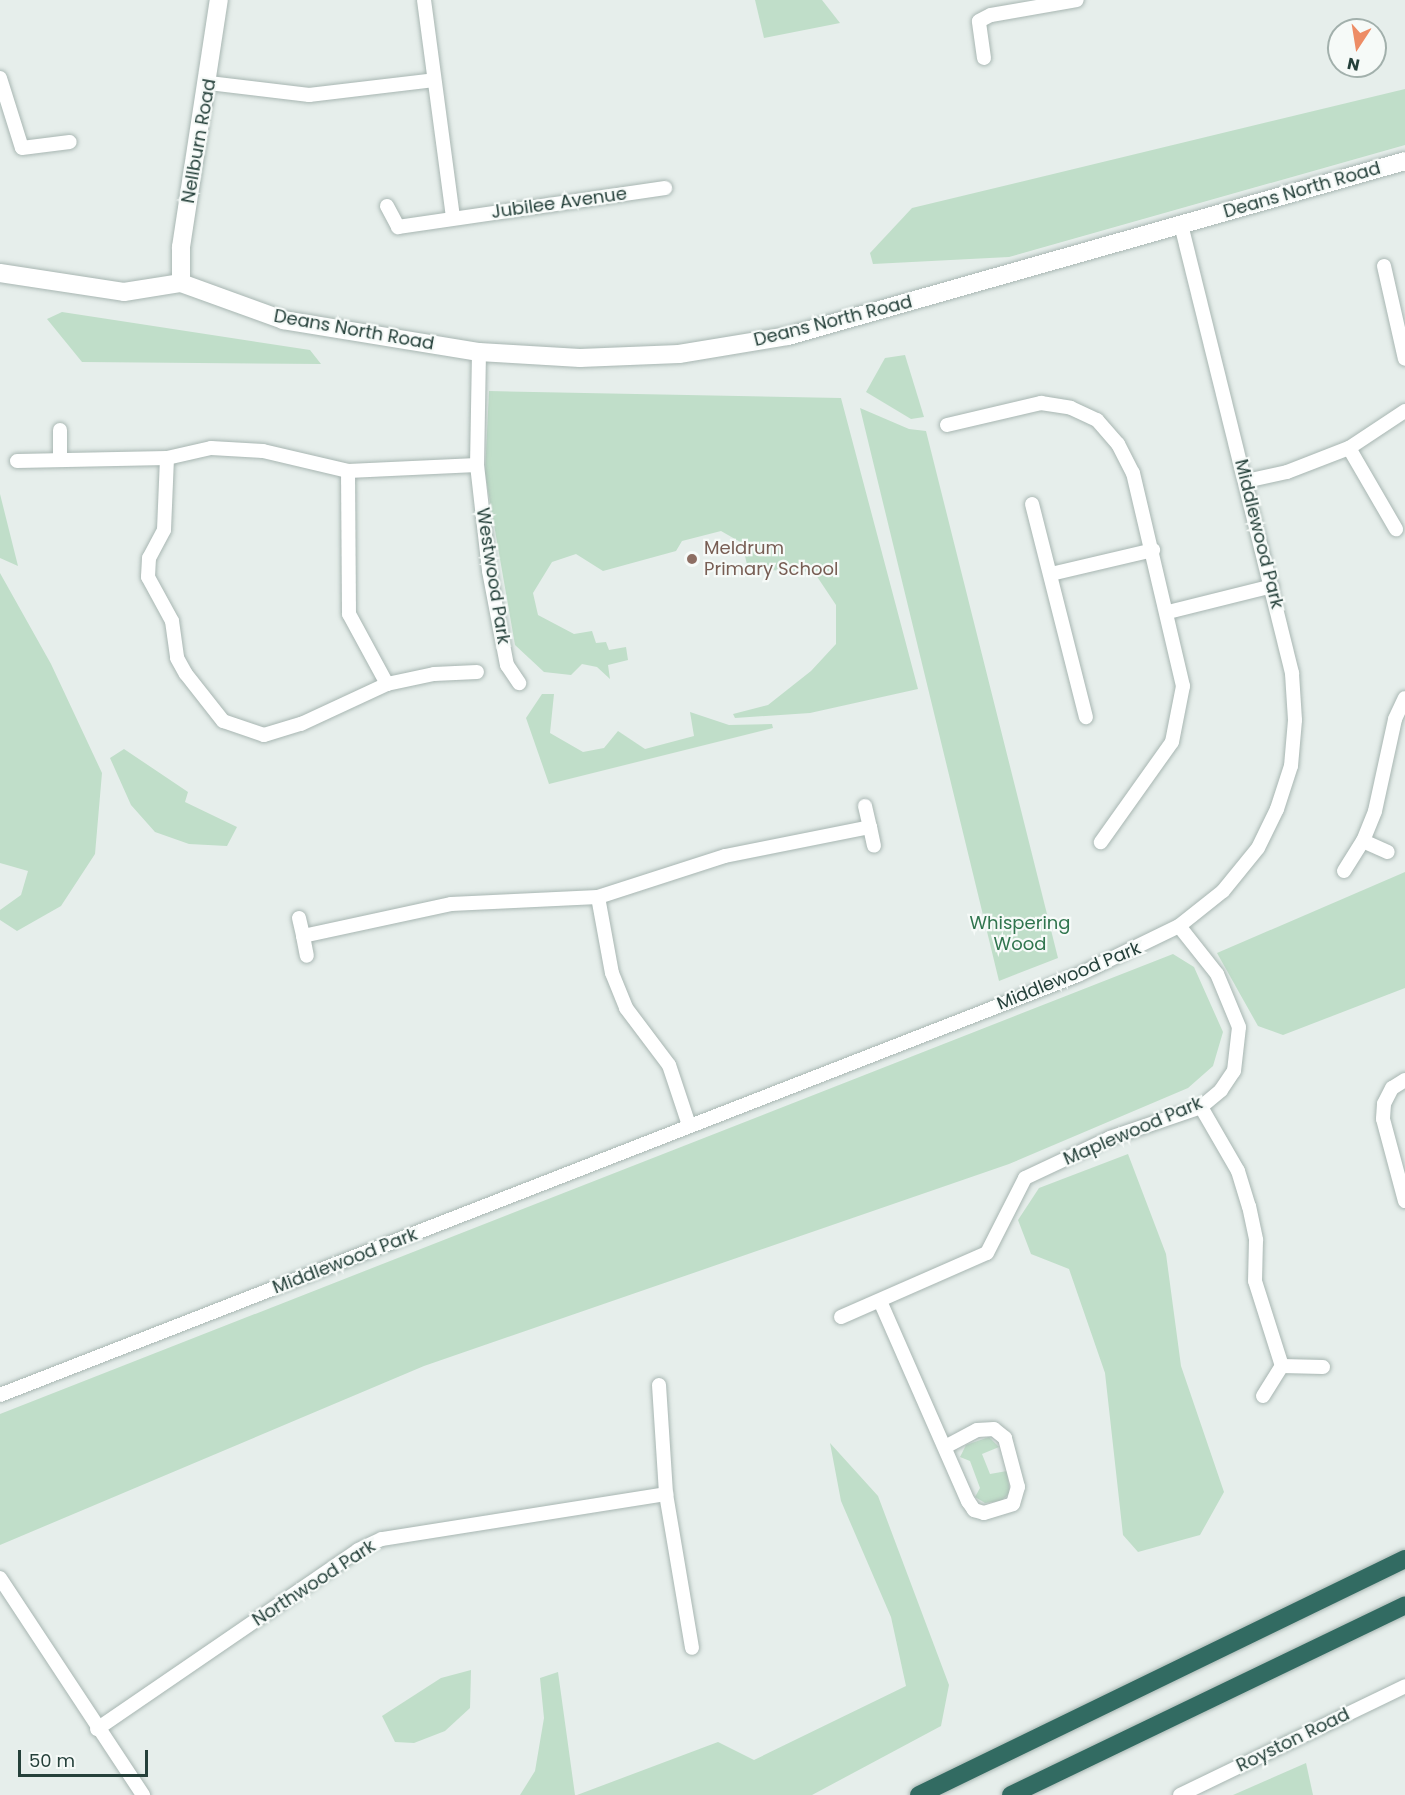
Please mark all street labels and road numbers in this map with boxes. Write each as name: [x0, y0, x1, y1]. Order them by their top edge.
street label: Nellburn Road: [177, 77, 221, 205]
street label: Deans North Road: [1221, 157, 1383, 223]
street label: Jubilee Avenue: [490, 183, 628, 223]
street label: Deans North Road: [752, 291, 914, 351]
street label: Deans North Road: [272, 305, 436, 355]
street label: Middlewood Park: [1230, 457, 1288, 611]
street label: Westwood Park: [472, 506, 514, 646]
street label: Middlewood Park: [994, 937, 1144, 1015]
street label: Maplewood Park: [1060, 1092, 1206, 1170]
street label: Middlewood Park: [270, 1223, 420, 1299]
street label: Northwood Park: [248, 1535, 380, 1631]
street label: Royston Road: [1233, 1703, 1353, 1777]

